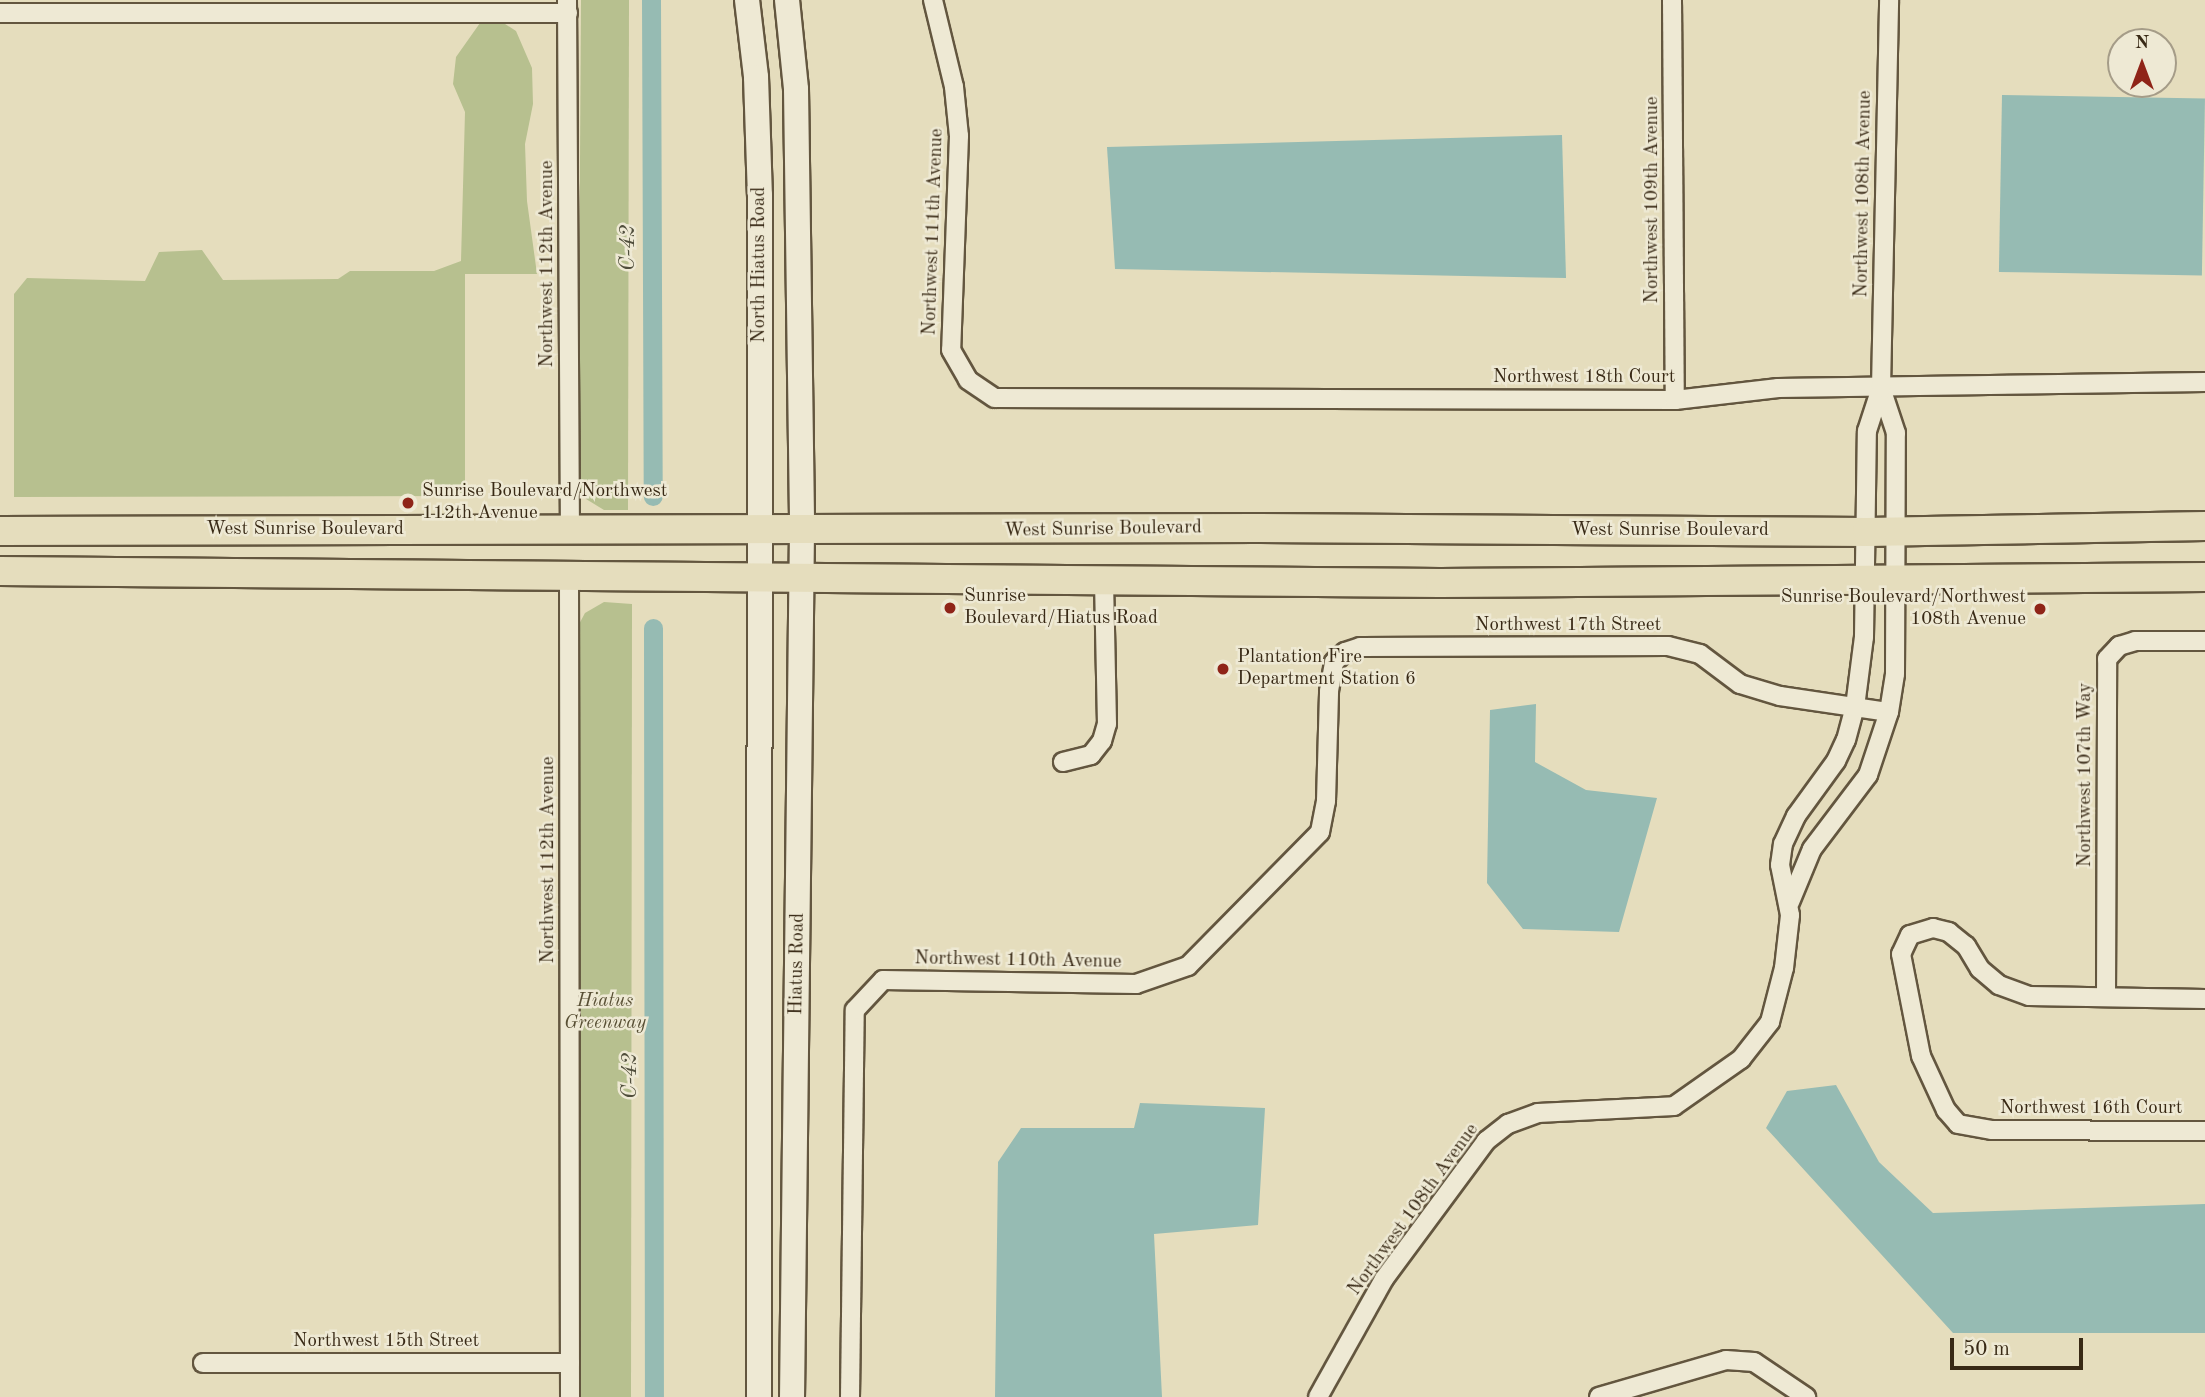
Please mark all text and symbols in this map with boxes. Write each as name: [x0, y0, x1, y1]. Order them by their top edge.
north arrow: [2107, 28, 2177, 98]
text: N: [2135, 34, 2149, 53]
street label: Northwest 108th Avenue: [1851, 90, 1877, 298]
street label: Northwest 109th Avenue: [1642, 96, 1664, 304]
street label: Northwest 111th Avenue: [919, 128, 949, 336]
street label: Northwest 112th Avenue: [537, 160, 559, 368]
street label: North Hiatus Road: [749, 187, 771, 343]
water label: C-42: [616, 225, 642, 271]
street label: Northwest 18th Court: [1493, 367, 1675, 389]
place label: Sunrise Boulevard/Northwest 112th Avenue: [422, 481, 667, 525]
marker: Sunrise Boulevard/Northwest 112th Avenue: [400, 495, 416, 511]
street label: West Sunrise Boulevard: [1004, 517, 1202, 543]
street label: West Sunrise Boulevard: [206, 519, 404, 541]
street label: West Sunrise Boulevard: [1571, 520, 1769, 542]
place label: Sunrise Boulevard/Hiatus Road: [964, 586, 1158, 630]
place label: Sunrise Boulevard/Northwest 108th Avenue: [1781, 587, 2026, 631]
marker: Sunrise Boulevard/Hiatus Road: [942, 600, 958, 616]
marker: Sunrise Boulevard/Northwest 108th Avenue: [2032, 601, 2048, 617]
street label: Northwest 17th Street: [1475, 615, 1661, 637]
place label: Plantation Fire Department Station 6: [1237, 647, 1416, 691]
marker: Plantation Fire Department Station 6: [1215, 661, 1231, 677]
street label: Northwest 107th Way: [2075, 683, 2097, 867]
street label: Northwest 112th Avenue: [538, 756, 560, 964]
street label: Hiatus Road: [786, 913, 810, 1015]
street label: Northwest 110th Avenue: [914, 948, 1122, 974]
park label: Hiatus Greenway: [564, 991, 646, 1035]
water label: C-42: [618, 1053, 644, 1099]
street label: Northwest 16th Court: [2000, 1098, 2182, 1120]
street label: Northwest 108th Avenue: [1344, 1119, 1484, 1301]
scale bar: [1953, 1324, 2086, 1368]
street label: Northwest 15th Street: [293, 1331, 479, 1353]
text: 50 m: [1963, 1339, 2010, 1360]

